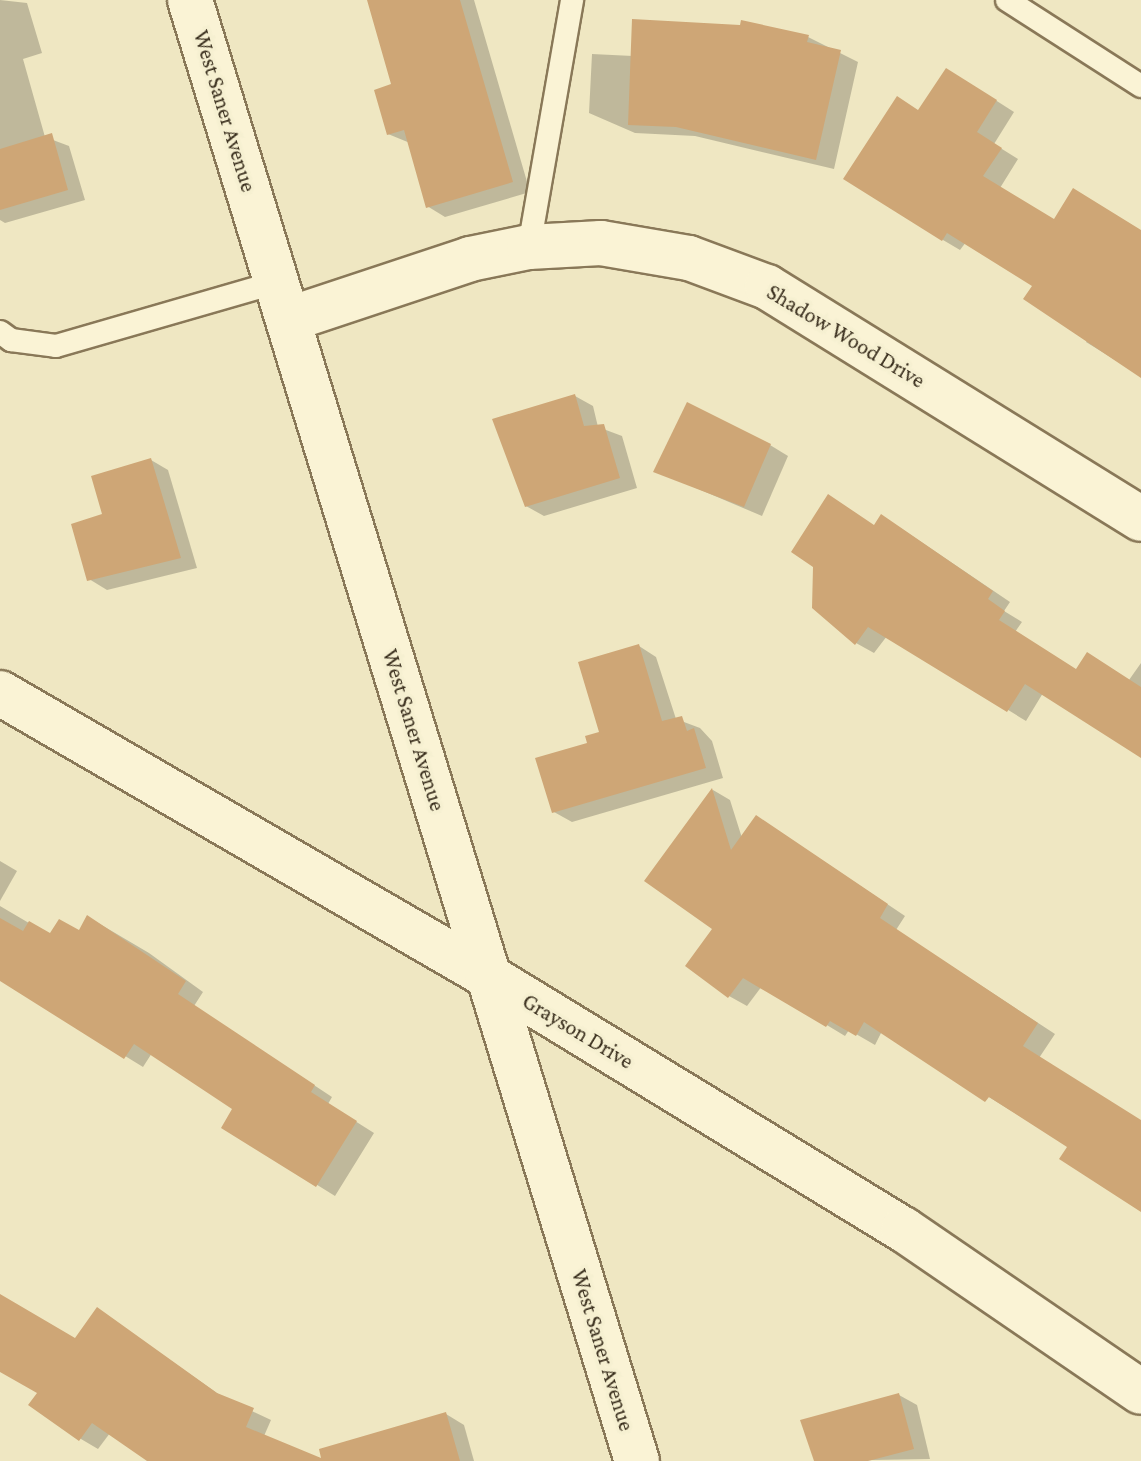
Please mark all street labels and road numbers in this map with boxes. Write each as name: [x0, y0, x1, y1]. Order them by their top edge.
street label: West Saner Avenue: [188, 27, 262, 195]
street label: Shadow Wood Drive: [762, 278, 930, 394]
street label: West Saner Avenue: [377, 646, 451, 814]
street label: Grayson Drive: [518, 988, 638, 1074]
street label: West Saner Avenue: [566, 1266, 640, 1434]

